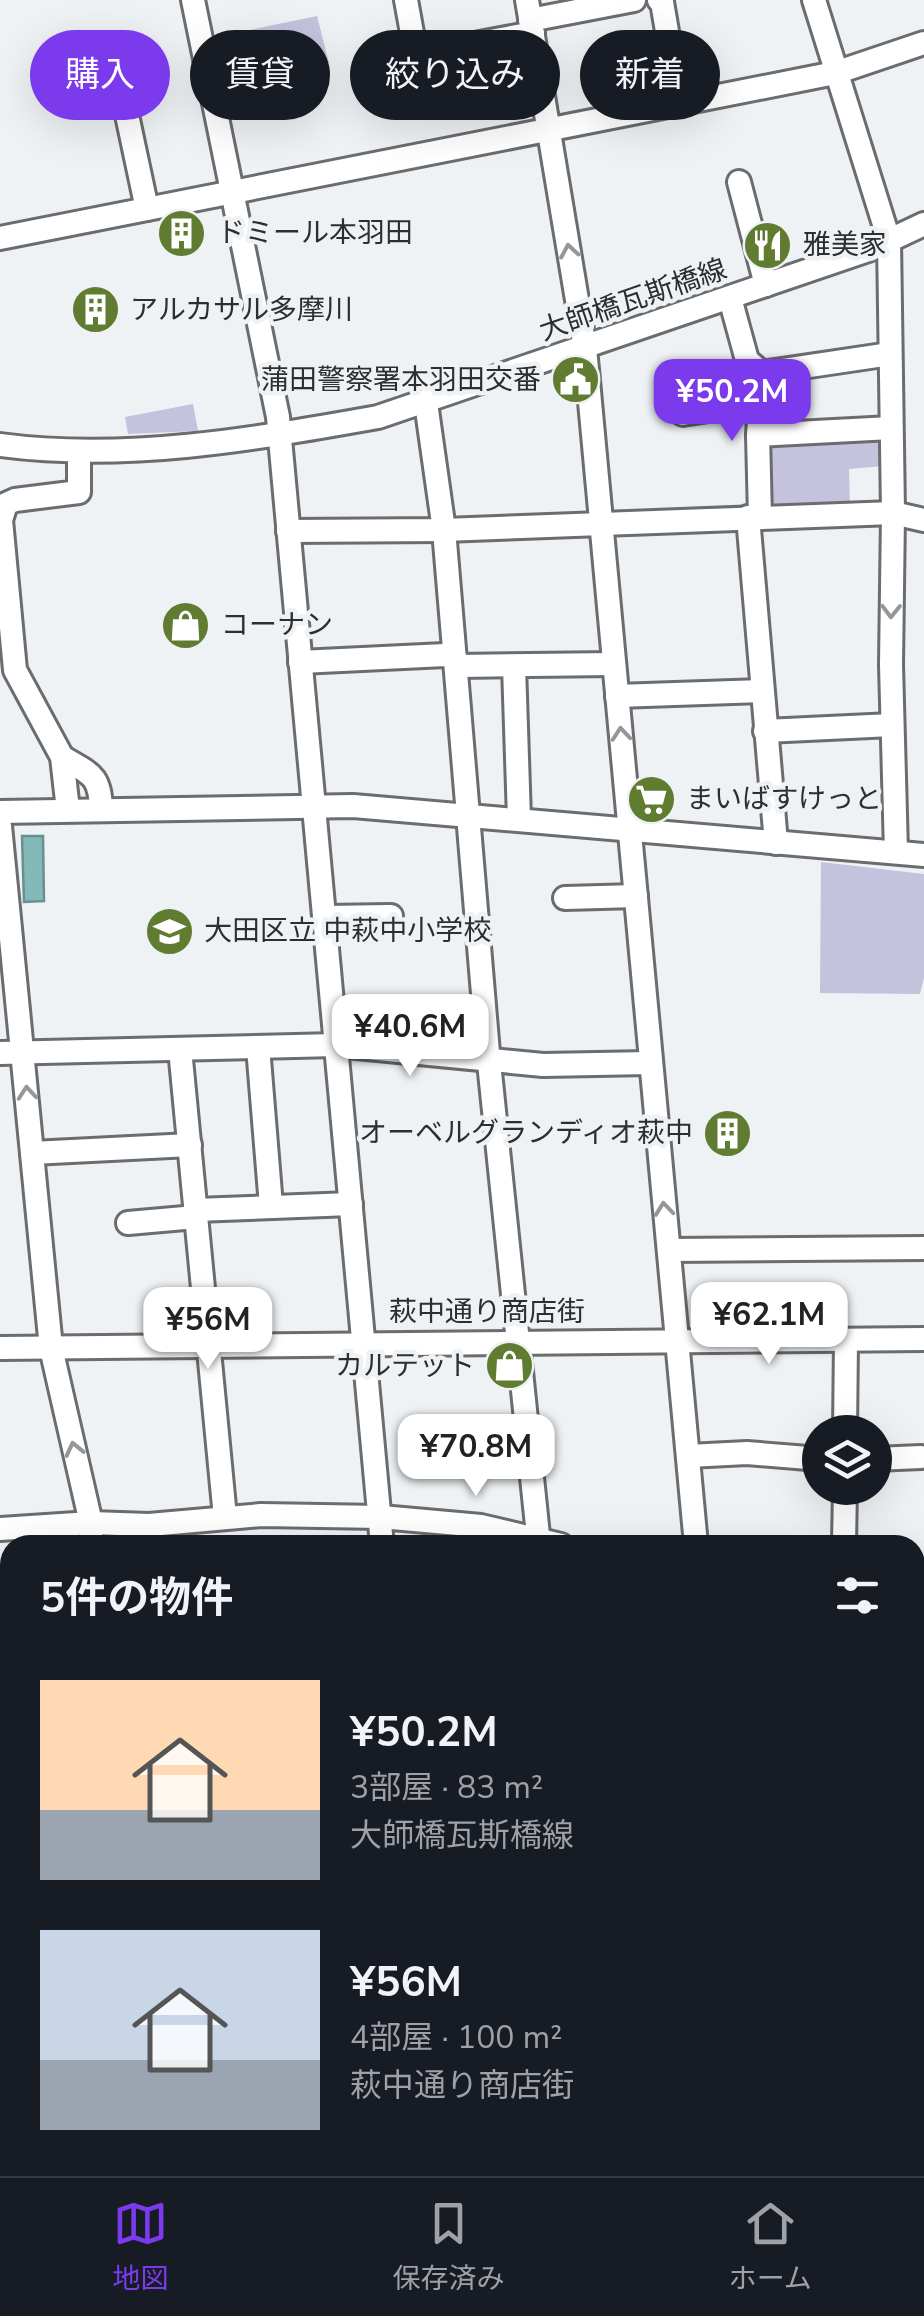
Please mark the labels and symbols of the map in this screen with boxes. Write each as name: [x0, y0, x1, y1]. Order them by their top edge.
building icon: ドミール本羽田: [156, 207, 208, 259]
place label: ドミール本羽田: [217, 214, 413, 252]
restaurant icon: 雅美家: [742, 219, 794, 271]
place label: 雅美家: [803, 226, 887, 264]
one-way arrow: [559, 243, 580, 260]
street label: 大師橋瓦斯橋線: [534, 250, 732, 350]
building icon: アルカサル多摩川: [69, 284, 121, 336]
place label: アルカサル多摩川: [130, 291, 353, 329]
public building icon: 蒲田警察署本羽田交番: [550, 354, 602, 406]
pin: ¥50.2M: [651, 359, 813, 444]
place label: 蒲田警察署本羽田交番: [261, 361, 541, 399]
shop icon: コーナン: [160, 599, 212, 651]
one-way arrow: [881, 603, 902, 619]
place label: コーナン: [221, 606, 333, 644]
one-way arrow: [610, 725, 632, 741]
supermarket icon: まいばすけっと: [625, 773, 677, 825]
place label: まいばすけっと: [686, 780, 882, 818]
school or university icon: 大田区立 中萩中小学校: [143, 905, 195, 957]
place label: 大田区立 中萩中小学校: [204, 912, 491, 950]
pin: ¥40.6M: [329, 994, 491, 1079]
one-way arrow: [17, 1085, 39, 1101]
building icon: オーベルグランディオ萩中: [702, 1107, 754, 1159]
place label: オーベルグランディオ萩中: [359, 1114, 693, 1152]
one-way arrow: [654, 1201, 676, 1217]
pin: ¥62.1M: [688, 1282, 850, 1367]
pin: ¥56M: [149, 1287, 267, 1372]
street label: 萩中通り商店街: [389, 1293, 585, 1331]
shop icon: カルテット: [484, 1340, 536, 1392]
place label: カルテット: [335, 1347, 475, 1385]
pin: ¥70.8M: [395, 1414, 557, 1499]
one-way arrow: [65, 1441, 86, 1458]

